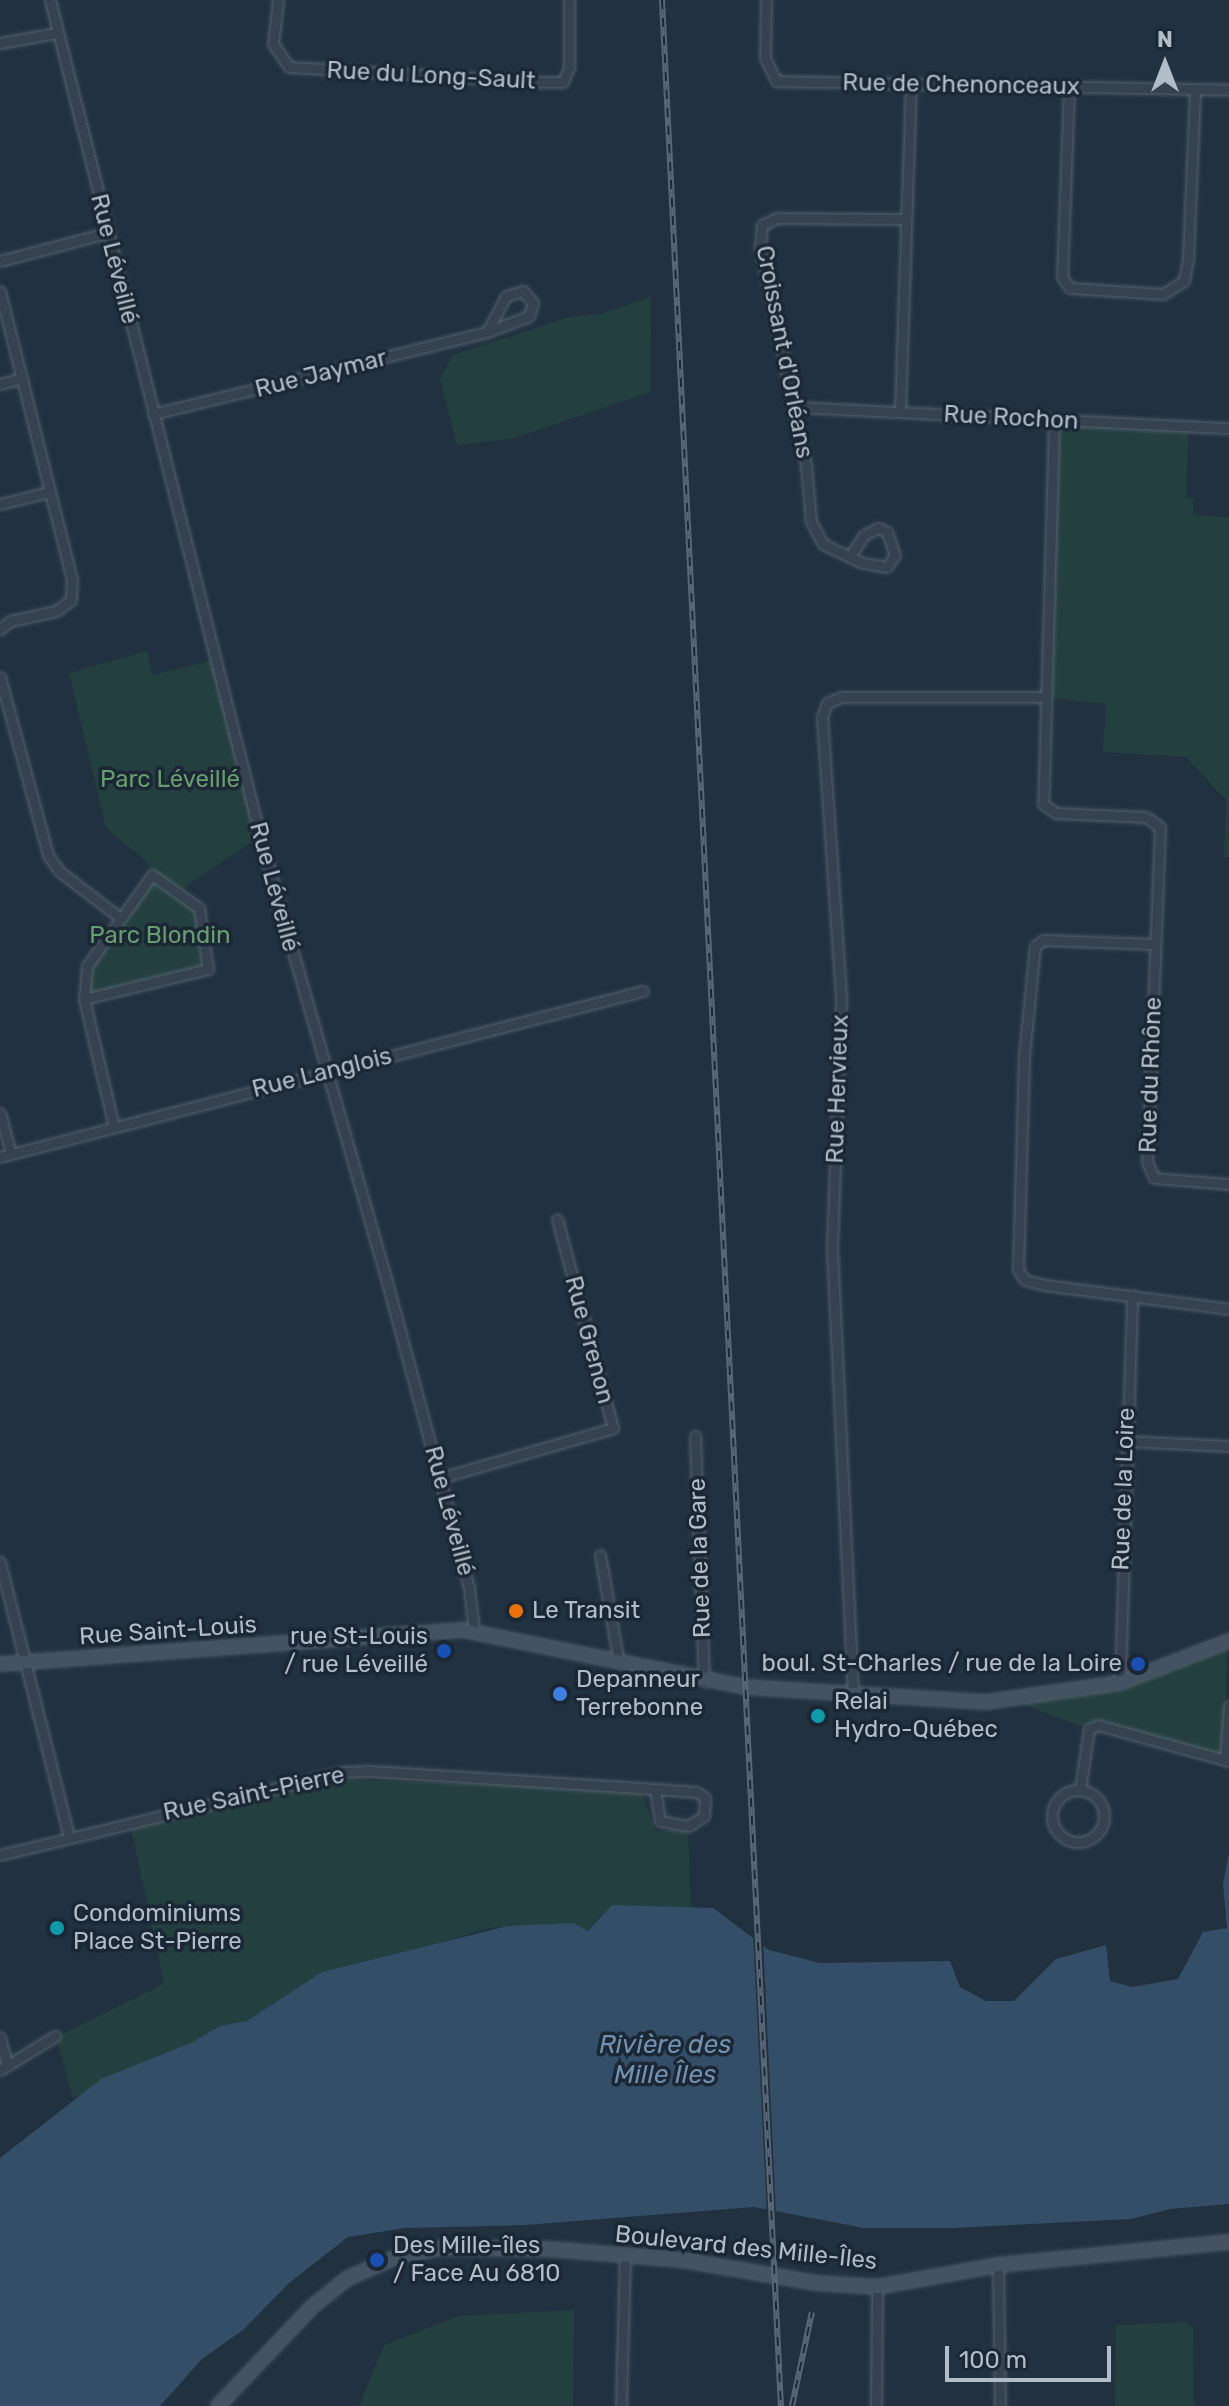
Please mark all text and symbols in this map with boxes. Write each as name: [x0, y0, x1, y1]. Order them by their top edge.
north arrow: [1125, 24, 1205, 104]
text: N: [1157, 26, 1173, 53]
street label: Rue du Long-Sault: [326, 56, 536, 96]
street label: Rue de Chenonceaux: [842, 69, 1080, 101]
street label: Rue Léveillé: [84, 191, 144, 327]
street label: Croissant d'Orléans: [749, 243, 819, 461]
street label: Rue Jaymar: [252, 344, 390, 404]
street label: Rue Rochon: [943, 400, 1079, 436]
park label: Parc Léveillé: [100, 766, 240, 794]
street label: Rue Léveillé: [243, 819, 305, 955]
park label: Parc Blondin: [89, 922, 231, 950]
street label: Rue du Rhône: [1134, 996, 1168, 1154]
street label: Rue Hervieux: [821, 1014, 855, 1164]
street label: Rue Langlois: [249, 1042, 395, 1104]
street label: Rue Grenon: [558, 1273, 620, 1407]
street label: Rue de la Loire: [1107, 1407, 1141, 1571]
street label: Rue Léveillé: [418, 1443, 480, 1579]
street label: Rue de la Gare: [683, 1478, 717, 1638]
place label: Le Transit: [532, 1597, 641, 1625]
marker: Le Transit: [507, 1602, 525, 1620]
street label: Rue Saint-Louis: [78, 1610, 258, 1652]
place label: rue St-Louis / rue Léveillé: [284, 1623, 428, 1679]
marker: rue St-Louis / rue Léveillé: [435, 1642, 453, 1660]
place label: boul. St-Charles / rue de la Loire: [762, 1650, 1122, 1678]
marker: boul. St-Charles / rue de la Loire: [1129, 1655, 1147, 1673]
place label: Depanneur Terrebonne: [576, 1666, 703, 1722]
marker: Depanneur Terrebonne: [551, 1685, 569, 1703]
place label: Relai Hydro-Québec: [834, 1688, 998, 1744]
marker: Relai Hydro-Québec: [809, 1707, 827, 1725]
street label: Rue Saint-Pierre: [161, 1761, 347, 1827]
place label: Condominiums Place St-Pierre: [73, 1900, 242, 1956]
marker: Condominiums Place St-Pierre: [48, 1919, 66, 1937]
water label: Rivière des Mille Îles: [599, 2029, 731, 2090]
street label: Boulevard des Mille-Îles: [613, 2220, 879, 2276]
place label: Des Mille-îles / Face Au 6810: [393, 2232, 561, 2288]
marker: Des Mille-îles / Face Au 6810: [368, 2251, 386, 2269]
scale bar: [949, 2330, 1115, 2380]
text: 100 m: [959, 2346, 1027, 2374]

